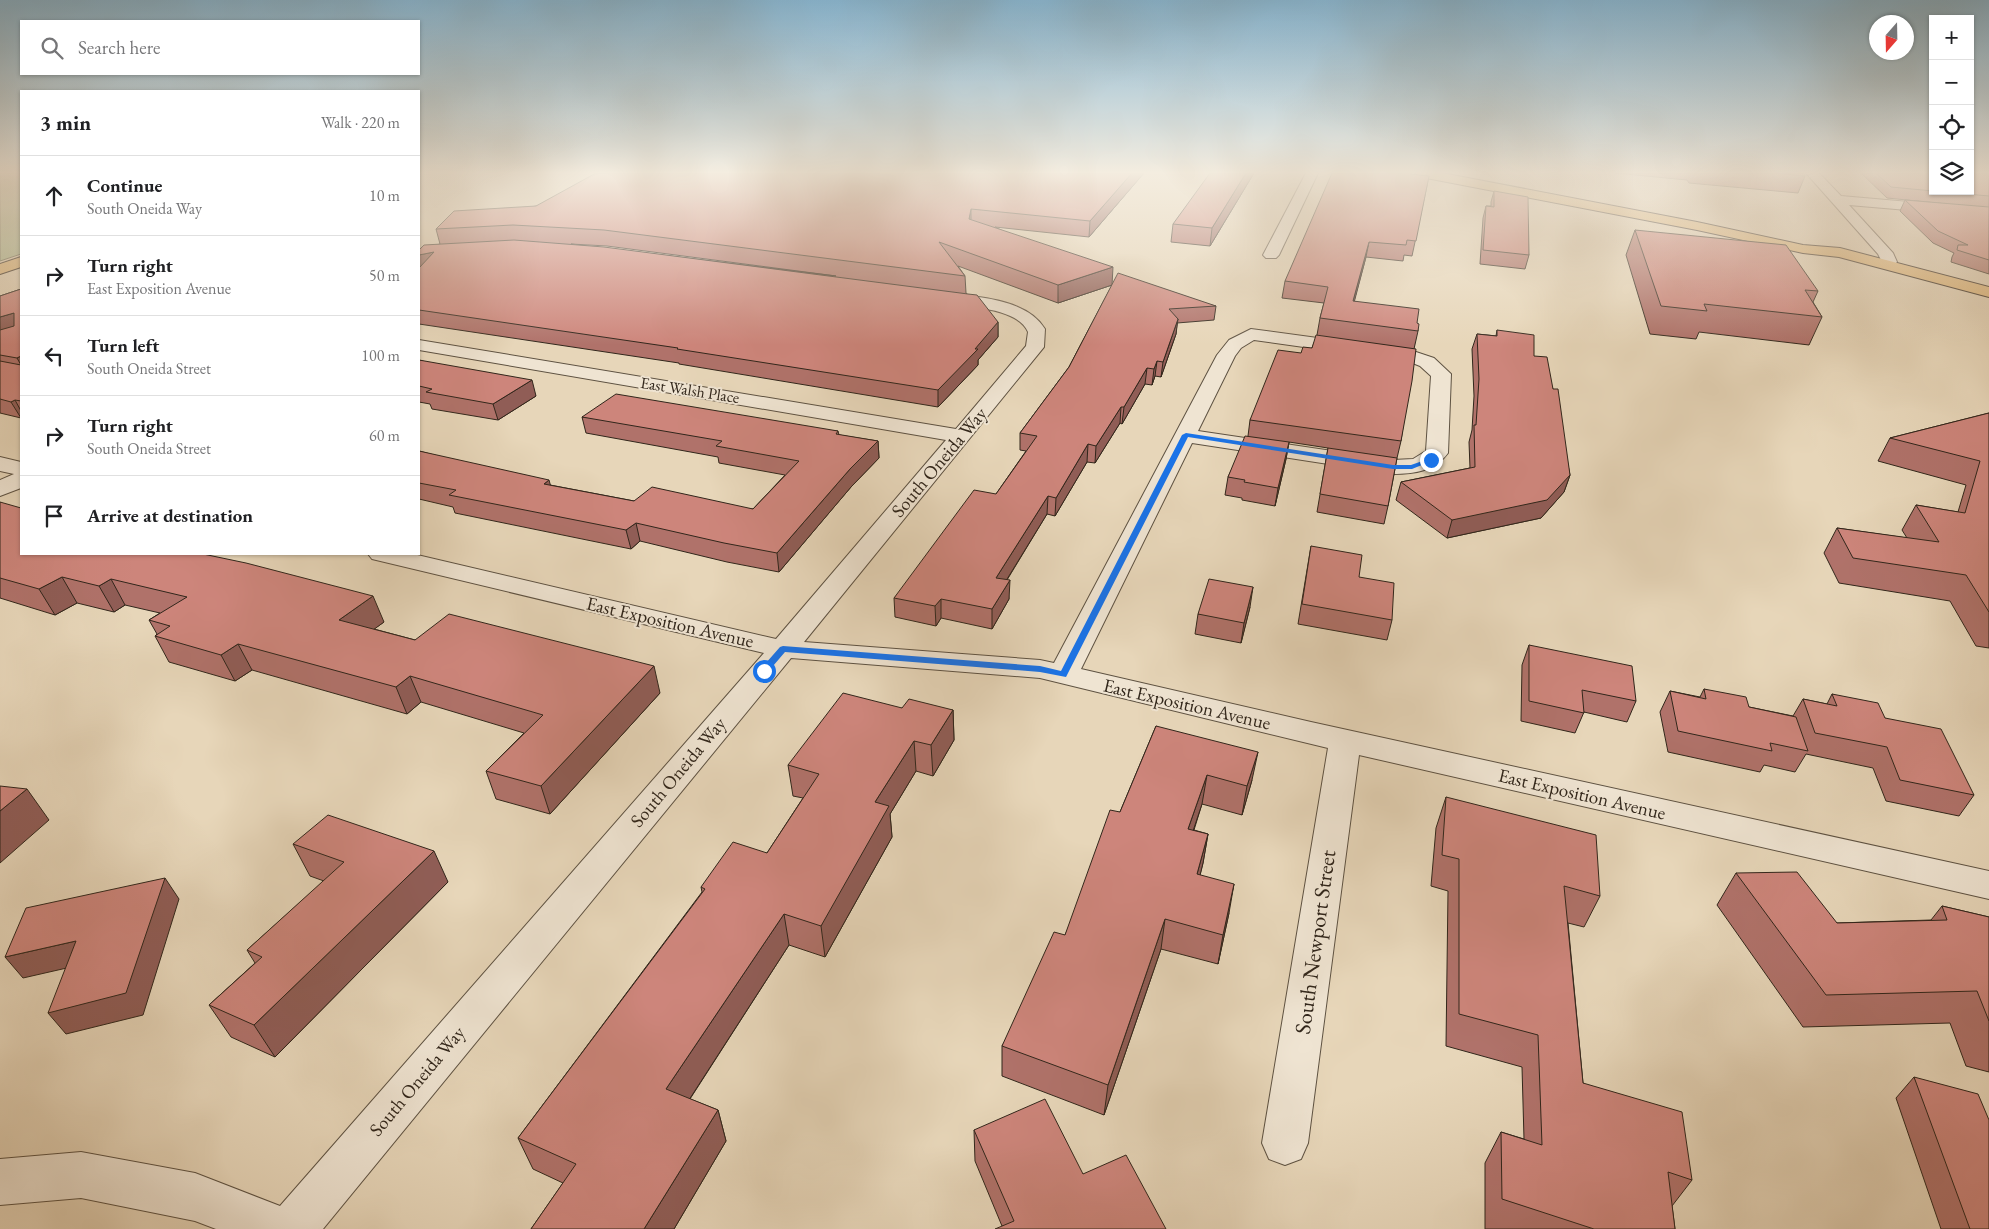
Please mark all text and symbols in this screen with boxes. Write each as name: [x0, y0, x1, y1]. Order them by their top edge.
north arrow: [1869, 15, 1914, 60]
map controls: [1929, 15, 1974, 195]
button: +: [1929, 15, 1974, 60]
search box: [20, 20, 420, 75]
icon: search: [38, 34, 66, 62]
text: Search here: [78, 35, 160, 60]
button: −: [1929, 60, 1974, 105]
button: locate: [1929, 105, 1974, 150]
text: 3 min: [40, 109, 91, 136]
text: Walk · 220 m: [321, 112, 400, 133]
button: layers: [1929, 150, 1974, 195]
text: Continue: [87, 173, 162, 198]
icon: ahead: [40, 182, 68, 210]
text: 10 m: [369, 185, 400, 206]
text: South Oneida Way: [87, 198, 202, 219]
text: Turn right: [87, 253, 173, 278]
icon: right: [40, 262, 68, 290]
text: 50 m: [369, 265, 400, 286]
text: East Exposition Avenue: [87, 278, 231, 299]
text: Turn left: [87, 333, 159, 358]
icon: left: [40, 342, 68, 370]
text: 100 m: [361, 345, 400, 366]
text: South Oneida Street: [87, 358, 211, 379]
street label: East Walsh Place: [639, 372, 741, 408]
street label: South Oneida Way: [886, 401, 993, 522]
text: Turn right: [87, 413, 173, 438]
icon: right: [40, 422, 68, 450]
text: 60 m: [369, 425, 400, 446]
text: South Oneida Street: [87, 438, 211, 459]
route end: [1420, 449, 1443, 472]
icon: arrive: [40, 502, 68, 530]
text: Arrive at destination: [87, 503, 253, 528]
street label: East Exposition Avenue: [584, 591, 756, 653]
route start: [753, 660, 776, 683]
street label: East Exposition Avenue: [1101, 673, 1273, 735]
street label: South Oneida Way: [625, 711, 732, 832]
street label: East Exposition Avenue: [1496, 763, 1668, 825]
street label: South Newport Street: [1288, 848, 1342, 1036]
street label: South Oneida Way: [364, 1020, 471, 1141]

